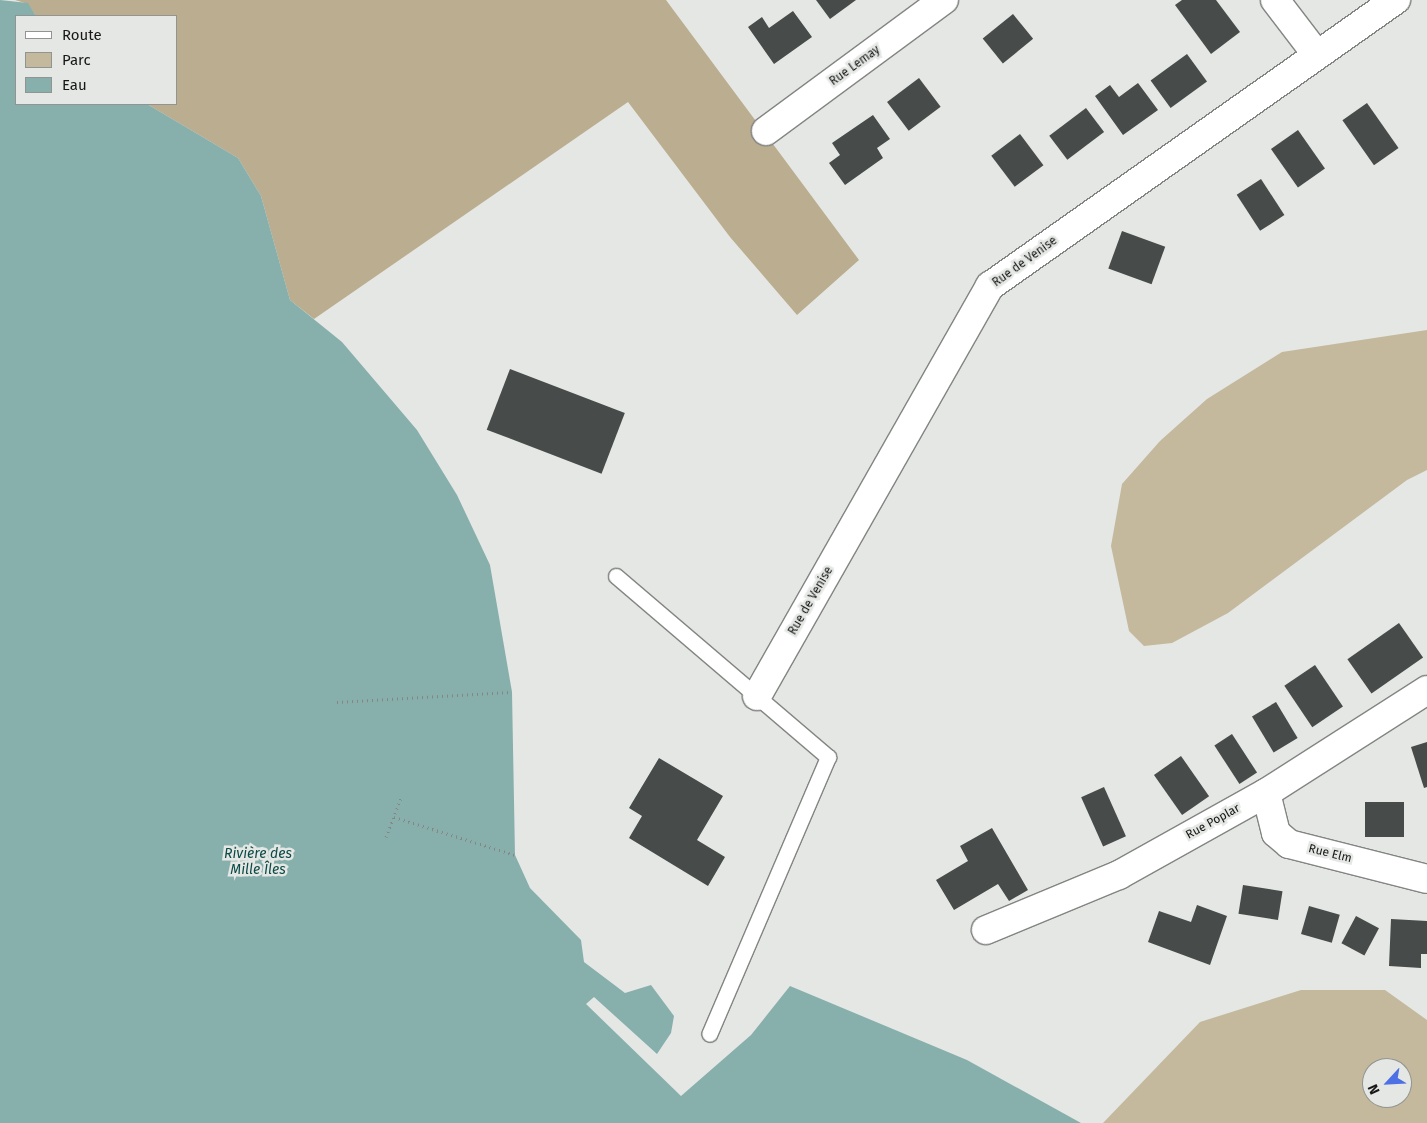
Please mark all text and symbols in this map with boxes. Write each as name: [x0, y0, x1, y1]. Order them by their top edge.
legend: [15, 15, 178, 105]
text: Route: [62, 26, 102, 44]
street label: Rue Lemay: [827, 43, 883, 89]
text: Parc: [62, 51, 91, 69]
text: Eau: [62, 76, 87, 94]
street label: Rue de Venise: [990, 234, 1060, 290]
street label: Rue de Venise: [786, 564, 836, 638]
street label: Rue Poplar: [1184, 801, 1242, 843]
street label: Rue Elm: [1307, 842, 1353, 866]
water label: Rivière des Mille Îles: [224, 846, 292, 879]
north arrow: [1362, 1058, 1412, 1108]
text: N: [1364, 1081, 1384, 1097]

